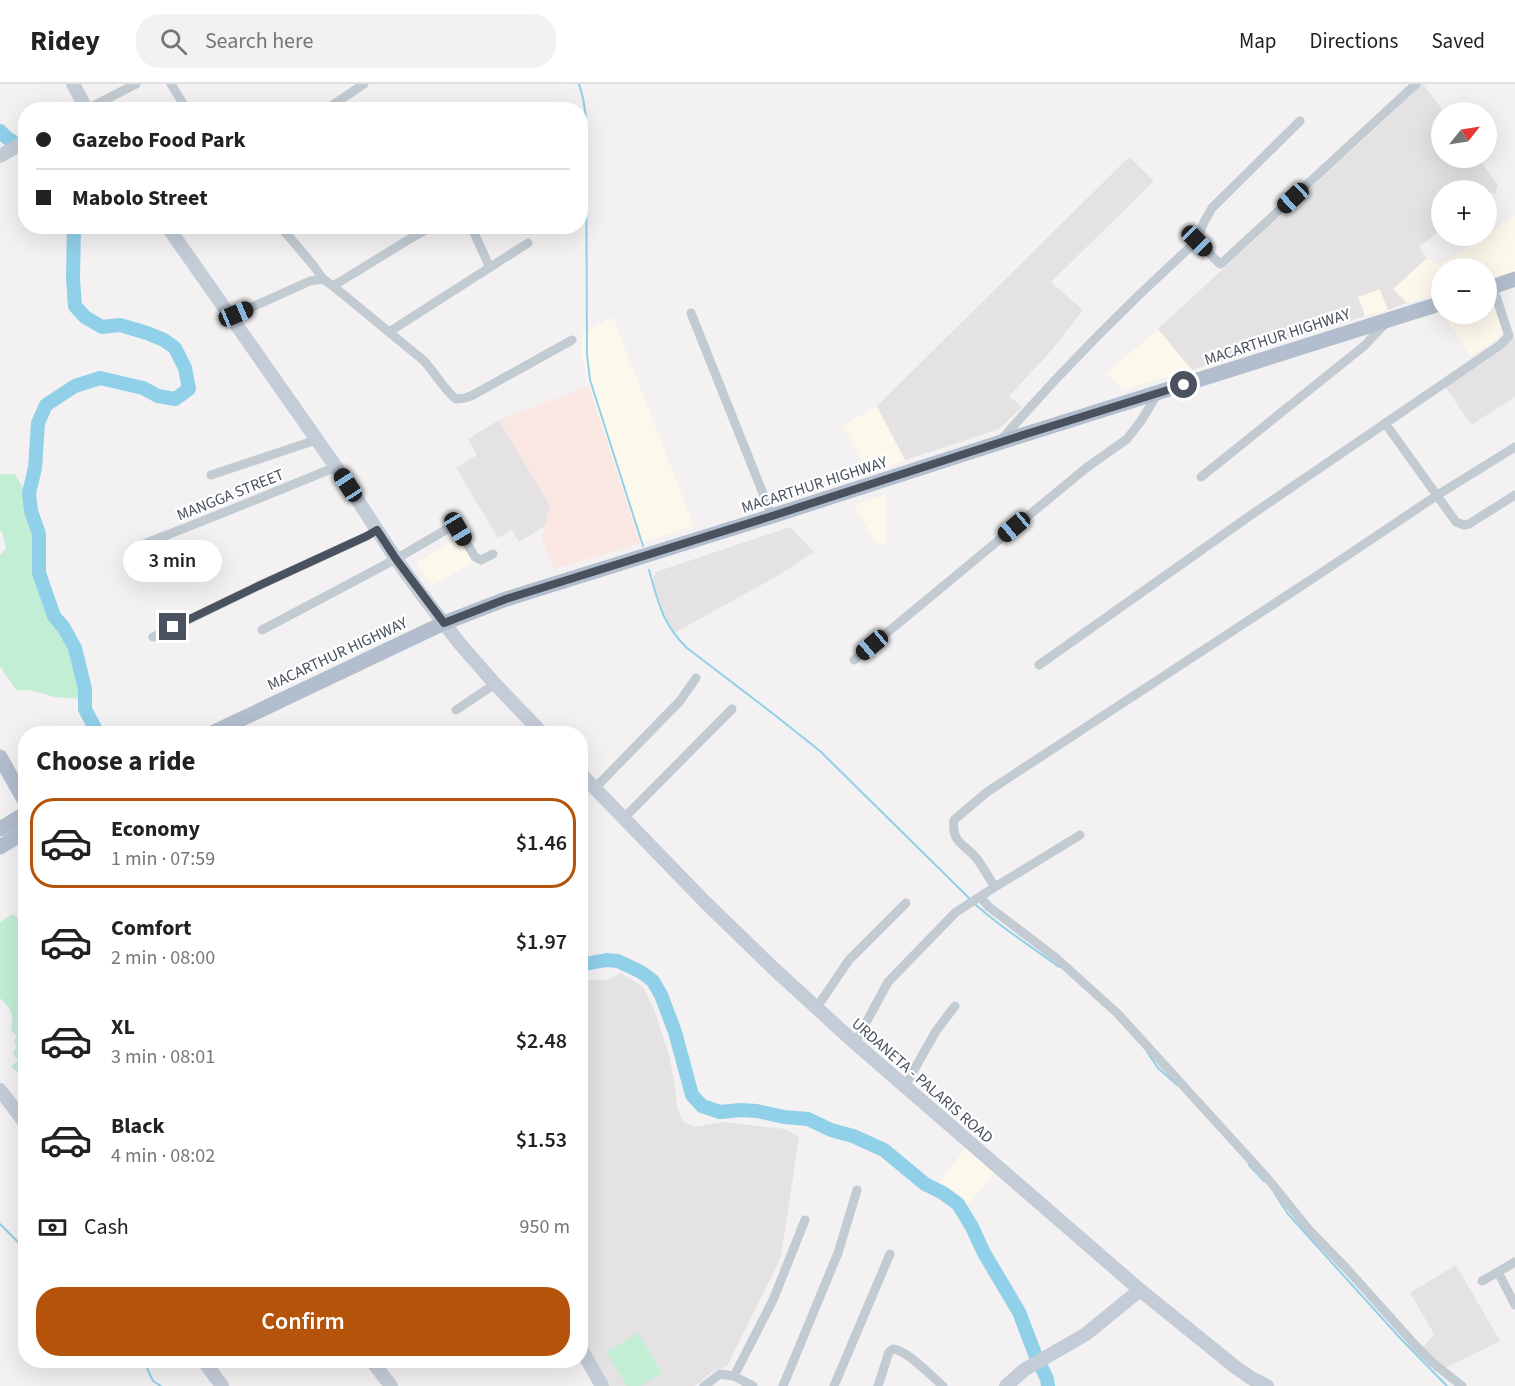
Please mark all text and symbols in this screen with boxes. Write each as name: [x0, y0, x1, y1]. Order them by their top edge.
search box: [136, 14, 556, 68]
text: Ridey: [30, 21, 100, 61]
icon: search: [157, 25, 190, 58]
text: Search here: [205, 25, 313, 57]
text: Map: [1239, 26, 1277, 56]
text: Directions: [1310, 26, 1398, 56]
text: Saved: [1431, 26, 1485, 56]
north arrow: [1431, 102, 1497, 168]
map controls: [1431, 102, 1497, 324]
text: Gazebo Food Park: [72, 124, 245, 156]
car: [1274, 179, 1312, 217]
button: +: [1431, 180, 1497, 246]
text: Mabolo Street: [72, 182, 208, 214]
car: [1178, 222, 1216, 260]
button: −: [1431, 258, 1497, 324]
car: [216, 299, 256, 329]
street label: MACARTHUR HIGHWAY: [1202, 303, 1353, 371]
route start: [1170, 371, 1197, 398]
street label: MACARTHUR HIGHWAY: [739, 451, 890, 519]
street label: MANGGA STREET: [174, 463, 288, 526]
car: [331, 465, 365, 505]
car: [441, 509, 475, 549]
car: [994, 509, 1034, 545]
callout: 3 min: [124, 540, 222, 582]
text: 3 min: [149, 547, 196, 575]
street label: MACARTHUR HIGHWAY: [264, 612, 411, 696]
route end: [159, 613, 186, 640]
car: [852, 627, 892, 663]
text: Choose a ride: [36, 742, 196, 781]
text: Economy: [111, 813, 200, 845]
icon: car: [39, 816, 93, 870]
text: $1.46: [516, 827, 567, 859]
text: 1 min · 07:59: [111, 845, 215, 873]
text: Comfort: [111, 912, 192, 944]
icon: car: [39, 915, 93, 969]
text: $1.97: [516, 926, 567, 958]
text: 2 min · 08:00: [111, 944, 215, 972]
text: XL: [111, 1011, 135, 1043]
street label: URDANETA - PALARIS ROAD: [847, 1013, 998, 1149]
icon: car: [39, 1014, 93, 1068]
text: $2.48: [516, 1025, 567, 1057]
text: 3 min · 08:01: [111, 1043, 215, 1071]
text: Black: [111, 1110, 165, 1142]
icon: car: [39, 1113, 93, 1167]
text: $1.53: [516, 1124, 567, 1156]
text: 4 min · 08:02: [111, 1142, 215, 1170]
icon: cash: [36, 1211, 69, 1244]
text: Cash: [84, 1211, 129, 1243]
text: 950 m: [520, 1213, 570, 1241]
button: Confirm: [36, 1287, 570, 1356]

